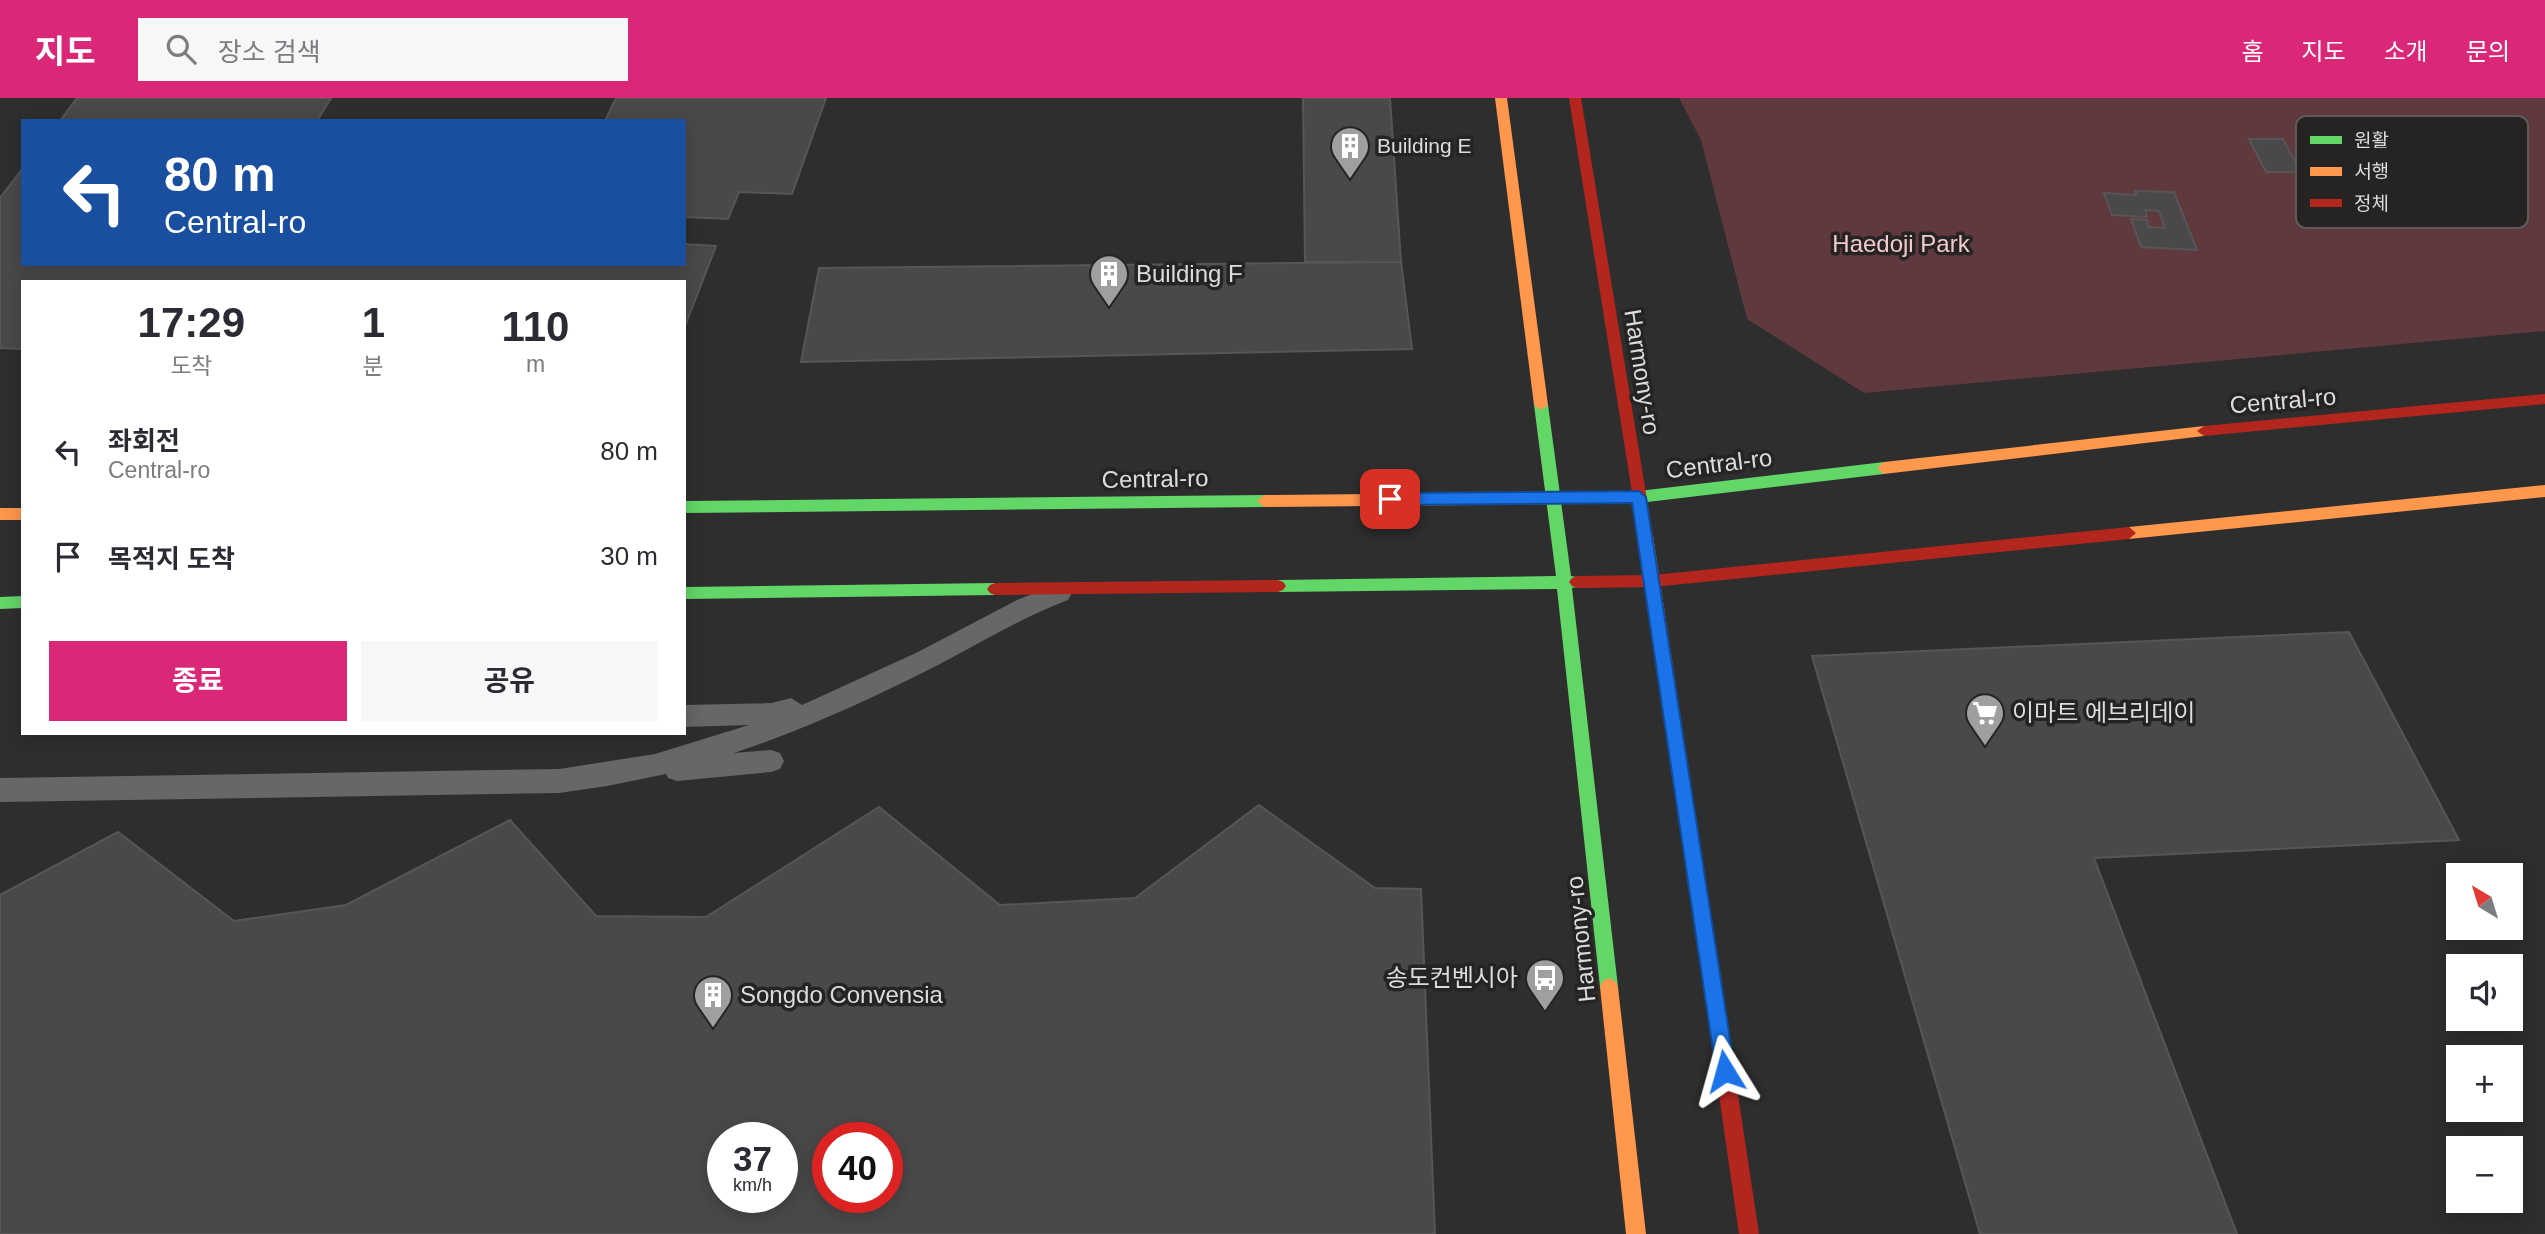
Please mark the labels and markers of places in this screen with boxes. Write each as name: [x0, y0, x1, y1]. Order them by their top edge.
building icon: Building E: [1329, 125, 1371, 180]
place label: Building E: [1377, 134, 1472, 157]
building icon: Building F: [1088, 253, 1130, 308]
place label: Building F: [1136, 260, 1243, 287]
pin: [1360, 469, 1420, 529]
supermarket icon: 이마트 에브리데이: [1964, 692, 2006, 747]
place label: 이마트 에브리데이: [2012, 699, 2195, 726]
bus stop icon: 송도컨벤시아: [1524, 957, 1566, 1012]
place label: 송도컨벤시아: [1386, 964, 1518, 991]
building icon: Songdo Convensia: [692, 974, 734, 1029]
place label: Songdo Convensia: [740, 981, 943, 1008]

